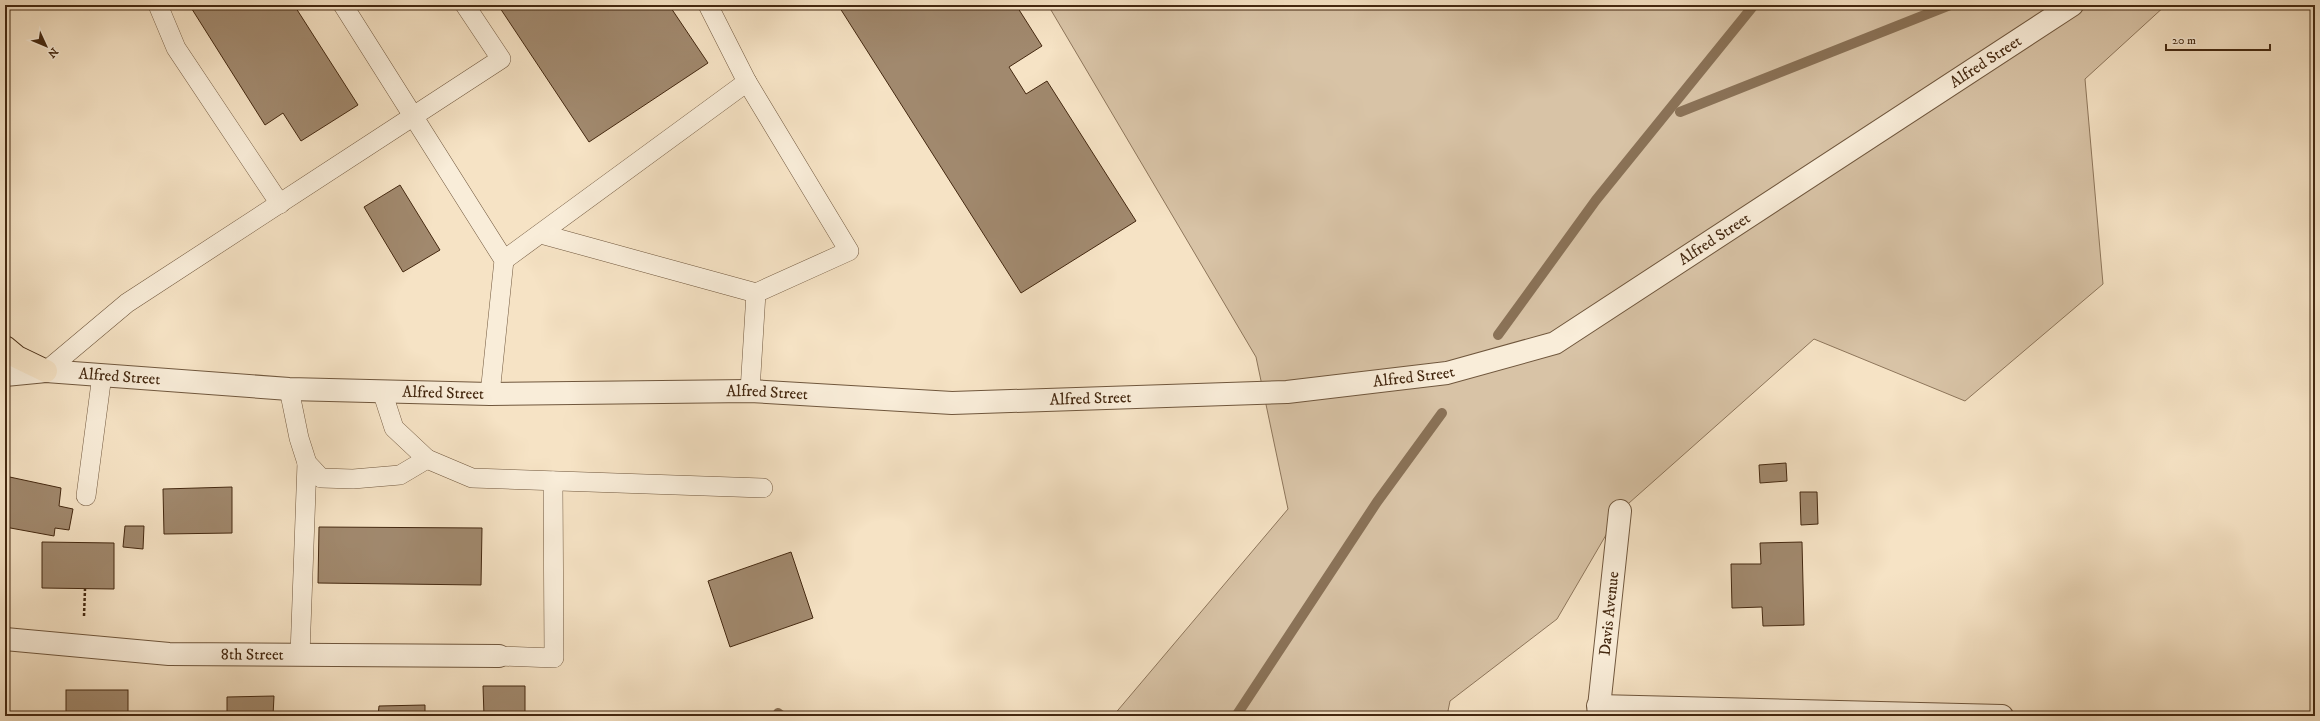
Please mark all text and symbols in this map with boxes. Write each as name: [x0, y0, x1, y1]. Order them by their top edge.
north arrow: [26, 26, 66, 66]
scale bar: [2166, 26, 2270, 52]
street label: Alfred Street: [1946, 31, 2025, 92]
text: 20 m: [2172, 33, 2196, 48]
text: N: [44, 44, 61, 60]
street label: Alfred Street: [1675, 208, 1754, 270]
street label: Alfred Street: [1372, 361, 1457, 392]
street label: Alfred Street: [78, 363, 161, 389]
street label: Alfred Street: [726, 381, 809, 404]
street label: Alfred Street: [402, 382, 484, 404]
street label: Alfred Street: [1049, 387, 1132, 410]
street label: Davis Avenue: [1595, 570, 1623, 657]
street label: 8th Street: [221, 644, 284, 665]

